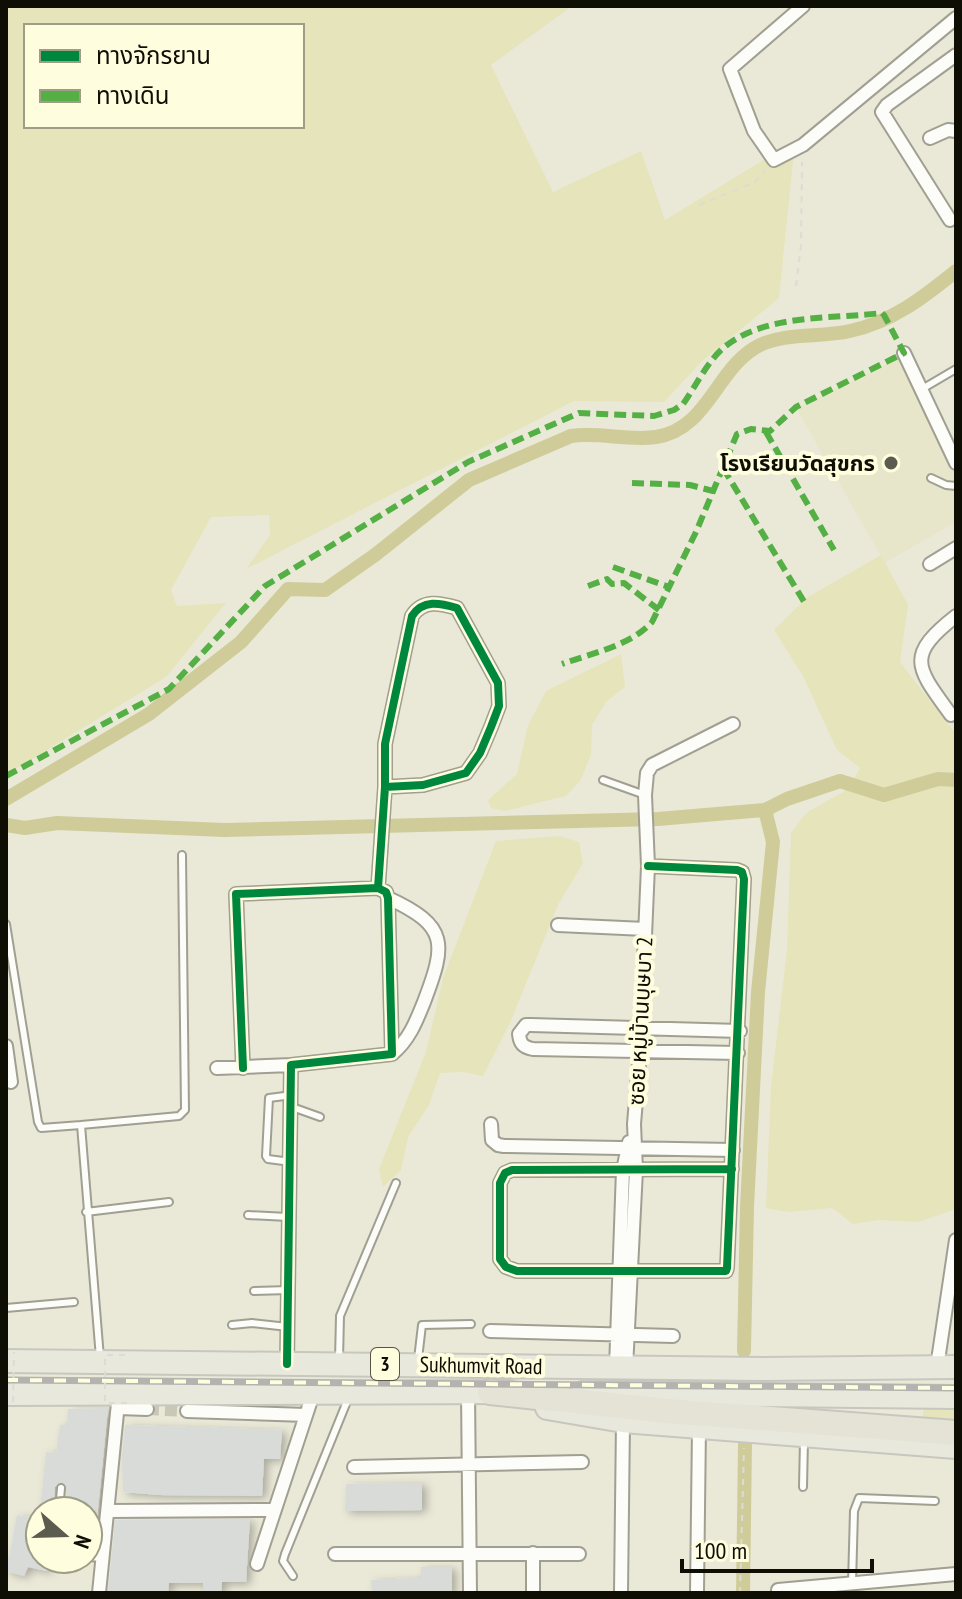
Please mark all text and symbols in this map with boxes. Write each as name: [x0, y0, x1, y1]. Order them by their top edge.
legend: [24, 24, 304, 128]
text: ทางจักรยาน: [96, 40, 211, 71]
text: ทางเดิน: [96, 80, 170, 111]
place label: โรงเรียนวัดสุขกร: [720, 449, 875, 477]
marker: โรงเรียนวัดสุขกร: [882, 454, 900, 472]
street label: ซอย หมู่บ้านบุษบา 2: [622, 936, 658, 1106]
road number: 3: [371, 1348, 399, 1380]
street label: Sukhumvit Road: [419, 1350, 543, 1380]
north arrow: [24, 1495, 104, 1575]
scale bar: [682, 1523, 872, 1573]
text: N: [68, 1531, 98, 1552]
text: 100 m: [694, 1535, 747, 1566]

